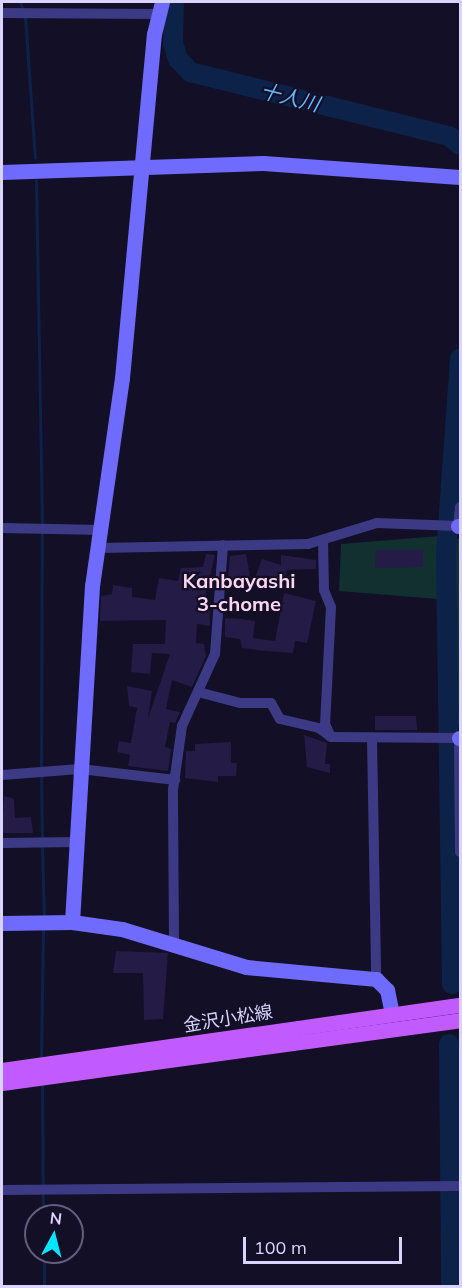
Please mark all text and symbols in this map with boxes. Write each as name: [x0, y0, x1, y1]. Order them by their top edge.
water label: 十人川: [258, 78, 322, 116]
district label: Kanbayashi 3-chome: [183, 568, 295, 615]
street label: 金沢小松線: [182, 1001, 274, 1037]
north arrow: [24, 1204, 84, 1264]
text: N: [49, 1207, 63, 1229]
scale bar: [246, 1225, 405, 1263]
text: 100 m: [254, 1236, 307, 1259]

